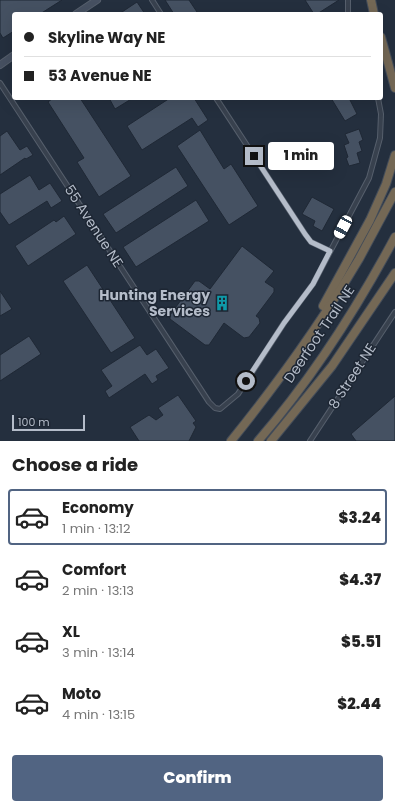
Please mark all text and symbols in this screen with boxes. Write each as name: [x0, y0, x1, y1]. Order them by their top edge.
text: Skyline Way NE: [48, 27, 165, 48]
text: 53 Avenue NE: [48, 65, 152, 86]
callout: 1 min: [268, 142, 334, 170]
text: 1 min: [284, 146, 318, 165]
route end: [245, 147, 263, 165]
street label: 55 Avenue NE: [60, 181, 128, 271]
car: [332, 214, 354, 240]
street label: Deerfoot Trail NE: [279, 281, 359, 387]
place label: Hunting Energy Services: [99, 285, 210, 321]
building icon: Hunting Energy Services: [213, 294, 231, 312]
street label: 8 Street NE: [323, 339, 381, 413]
route start: [237, 372, 255, 390]
scale bar: [12, 413, 85, 432]
text: 100 m: [18, 414, 50, 430]
text: Choose a ride: [12, 452, 138, 477]
text: Economy: [62, 497, 134, 518]
icon: car: [14, 499, 50, 535]
text: $3.24: [339, 507, 381, 528]
text: 1 min · 13:12: [62, 519, 130, 538]
text: Comfort: [62, 559, 126, 580]
icon: car: [14, 561, 50, 597]
text: $4.37: [339, 569, 381, 590]
text: 2 min · 13:13: [62, 581, 134, 600]
text: XL: [62, 621, 80, 642]
icon: car: [14, 623, 50, 659]
text: $5.51: [341, 631, 381, 652]
text: 3 min · 13:14: [62, 643, 135, 662]
text: Moto: [62, 683, 101, 704]
icon: car: [14, 685, 50, 721]
text: $2.44: [337, 693, 381, 714]
text: 4 min · 13:15: [62, 705, 135, 724]
button: Confirm: [12, 755, 383, 801]

